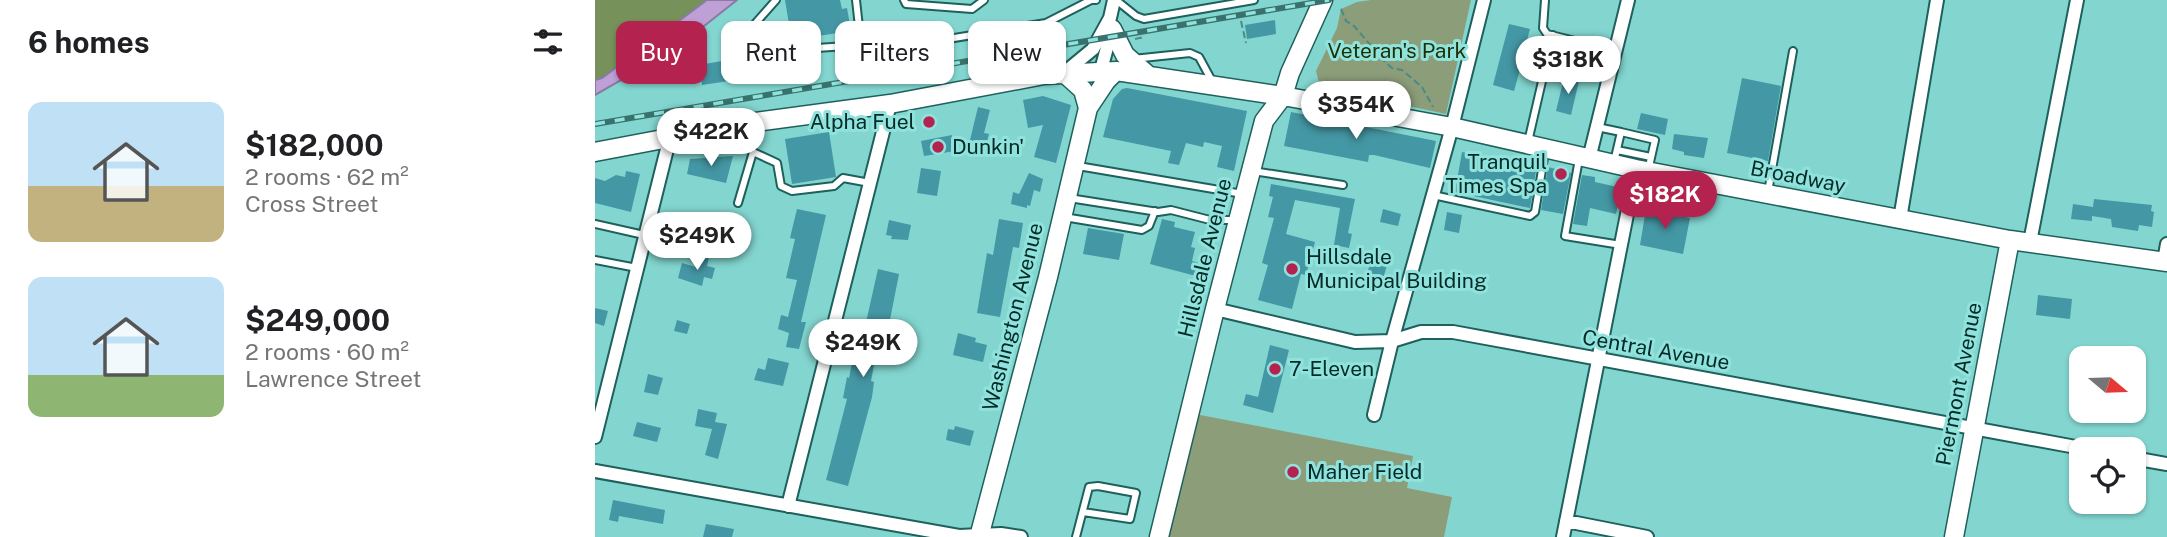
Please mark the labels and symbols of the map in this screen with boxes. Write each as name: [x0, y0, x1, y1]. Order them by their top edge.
pin: $318K: [1519, 36, 1617, 96]
park label: Veteran's Park: [1328, 38, 1467, 63]
pin: $354K: [1307, 82, 1405, 141]
pin: $422K: [662, 108, 760, 168]
place label: Alpha Fuel: [810, 109, 915, 134]
marker: Alpha Fuel: [921, 114, 937, 130]
place label: Dunkin': [952, 134, 1024, 159]
marker: Dunkin': [930, 139, 946, 155]
place label: Tranquil Times Spa: [1446, 149, 1547, 198]
street label: Broadway: [1748, 155, 1848, 198]
marker: Tranquil Times Spa: [1553, 166, 1569, 182]
pin: $182K: [1616, 172, 1714, 231]
street label: Hillsdale Avenue: [1173, 176, 1236, 340]
pin: $249K: [648, 212, 746, 272]
street label: Washington Avenue: [977, 220, 1048, 414]
place label: Hillsdale Municipal Building: [1306, 244, 1487, 293]
marker: Hillsdale Municipal Building: [1284, 261, 1300, 277]
street label: Piermont Avenue: [1930, 300, 1987, 468]
pin: $249K: [814, 320, 912, 379]
street label: Central Avenue: [1580, 324, 1732, 375]
north arrow: [2069, 346, 2145, 424]
place label: 7-Eleven: [1289, 356, 1374, 381]
marker: 7-Eleven: [1267, 361, 1283, 377]
place label: Maher Field: [1307, 459, 1422, 484]
marker: Maher Field: [1285, 464, 1301, 480]

